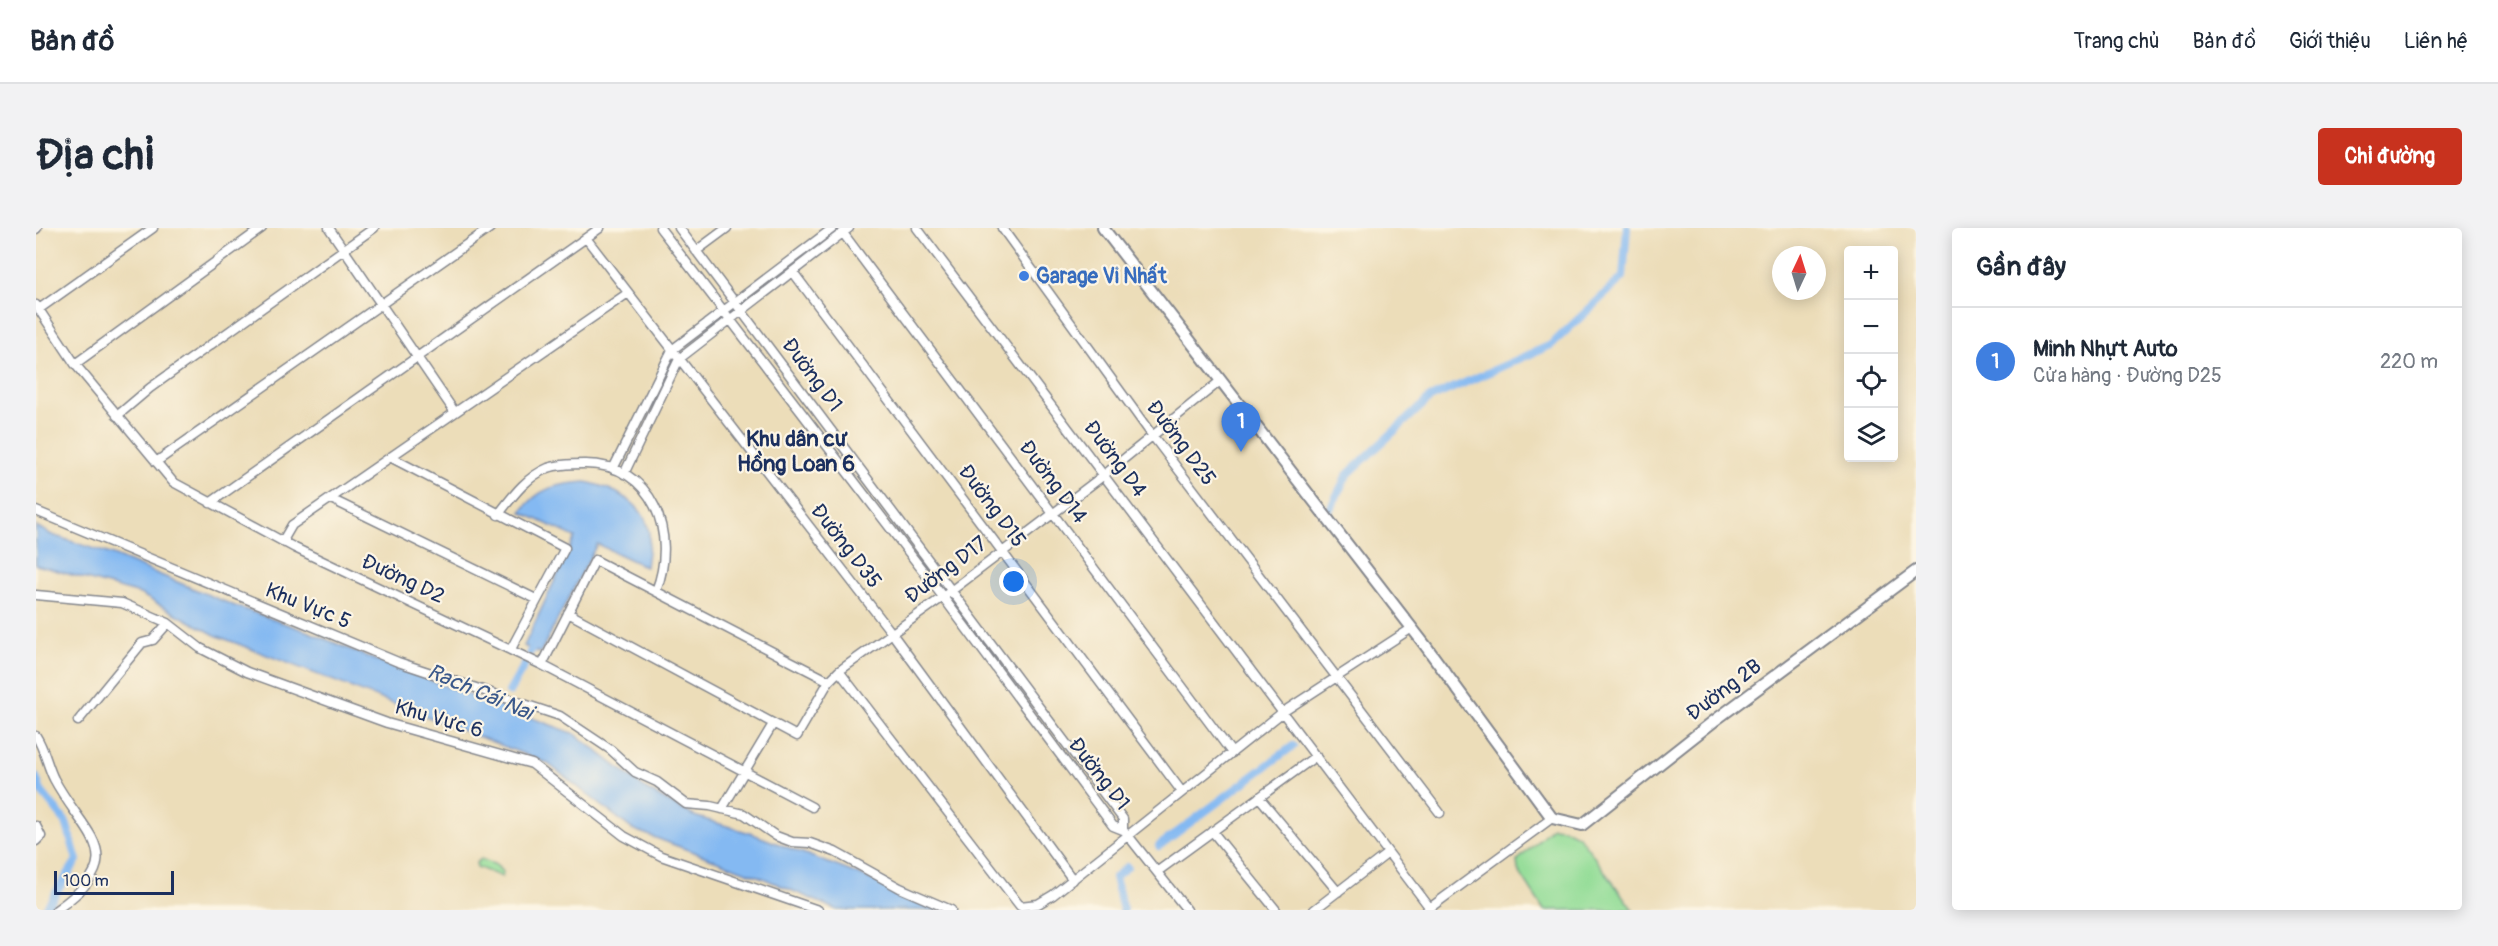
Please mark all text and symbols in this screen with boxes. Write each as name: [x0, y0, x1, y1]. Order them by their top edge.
text: Bản đồ: [30, 24, 114, 59]
text: Trang chủ: [2074, 28, 2160, 55]
text: Bản đồ: [2193, 28, 2256, 55]
text: Giới thiệu: [2289, 28, 2371, 55]
text: Liên hệ: [2404, 28, 2468, 55]
button: Chỉ đường: [2318, 128, 2462, 185]
text: Địa chỉ: [36, 130, 154, 182]
north arrow: [1772, 246, 1826, 300]
map controls: [1844, 246, 1898, 462]
button: +: [1844, 246, 1898, 300]
text: Gần đây: [1976, 251, 2066, 283]
place label: Garage Vi Nhất: [1036, 263, 1167, 290]
marker: Garage Vi Nhất: [1017, 269, 1031, 283]
button: −: [1844, 300, 1898, 354]
street label: Đường D1: [776, 333, 848, 417]
text: Minh Nhựt Auto: [2033, 335, 2178, 363]
text: 1: [1992, 349, 1999, 374]
text: 220 m: [2380, 349, 2438, 374]
button: locate: [1844, 354, 1898, 408]
text: Cửa hàng · Đường D25: [2033, 363, 2222, 388]
street label: Đường D25: [1140, 395, 1222, 491]
pin: 1: [1222, 402, 1260, 452]
button: layers: [1844, 408, 1898, 462]
street label: Đường D4: [1077, 415, 1153, 503]
district label: Khu dân cư Hồng Loan 6: [737, 425, 855, 478]
street label: Đường D14: [1013, 435, 1093, 529]
street label: Đường D15: [952, 459, 1032, 553]
street label: Đường D35: [805, 498, 887, 594]
street label: Đường D17: [899, 530, 993, 610]
street label: Đường D2: [357, 548, 449, 610]
your location: [999, 567, 1028, 596]
street label: Khu Vực 5: [261, 577, 355, 635]
street label: Đường 2B: [1681, 653, 1767, 727]
water label: Rạch Cái Nai: [423, 657, 540, 728]
street label: Khu Vực 6: [392, 694, 486, 744]
street label: Đường D1: [1062, 732, 1136, 816]
scale bar: [54, 868, 174, 896]
text: 100 m: [63, 871, 109, 891]

